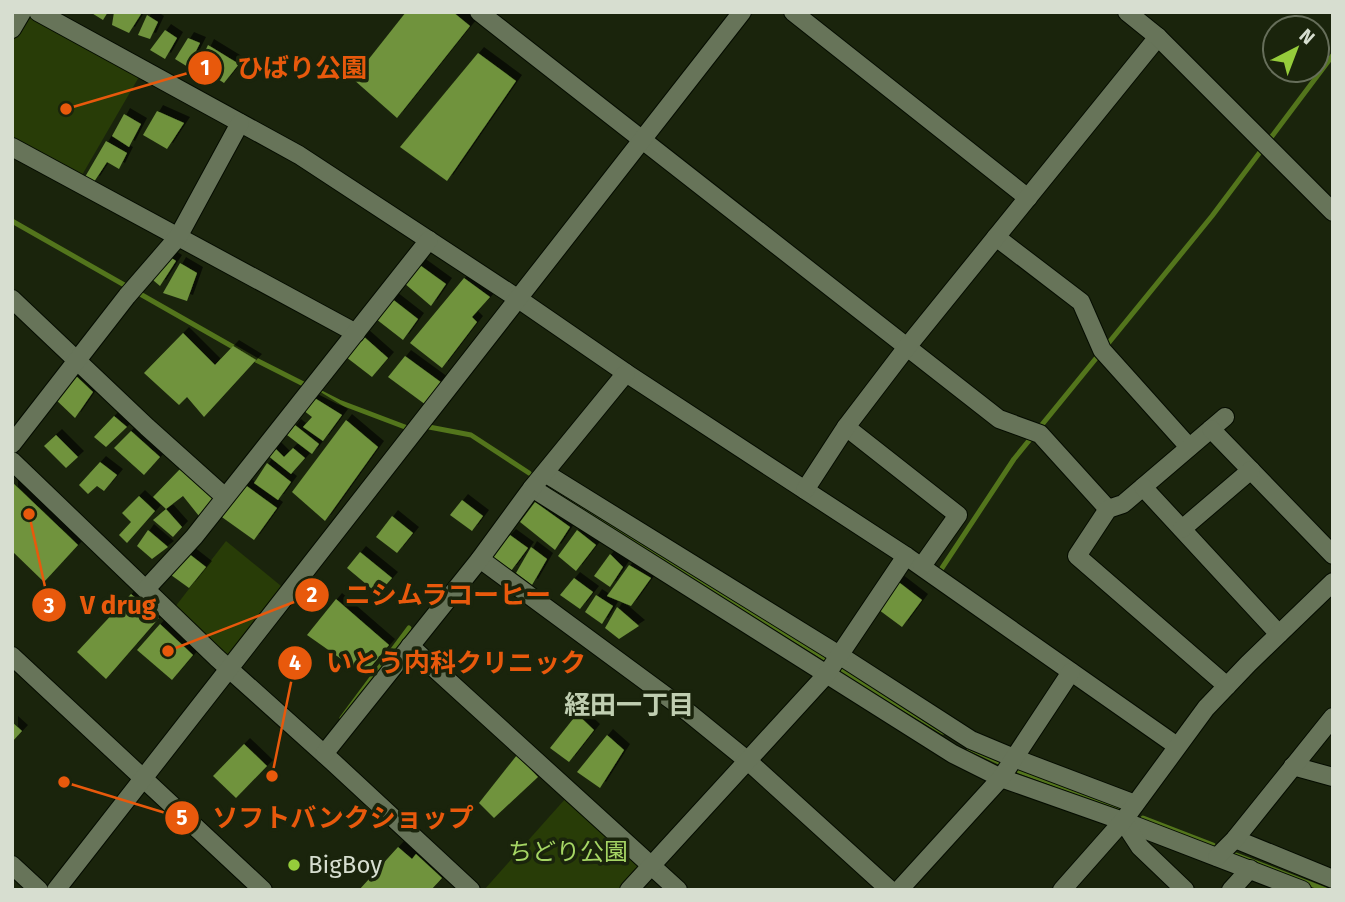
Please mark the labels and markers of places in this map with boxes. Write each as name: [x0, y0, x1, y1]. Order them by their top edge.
callout: ひばり公園: [188, 44, 381, 91]
callout: ニシムラコーヒー: [295, 571, 566, 618]
callout: V drug: [31, 582, 171, 629]
callout: いとう内科クリニック: [277, 639, 600, 686]
callout: ソフトバンクショップ: [164, 794, 487, 841]
place label: BigBoy: [308, 851, 382, 879]
marker: BigBoy: [286, 857, 302, 873]

